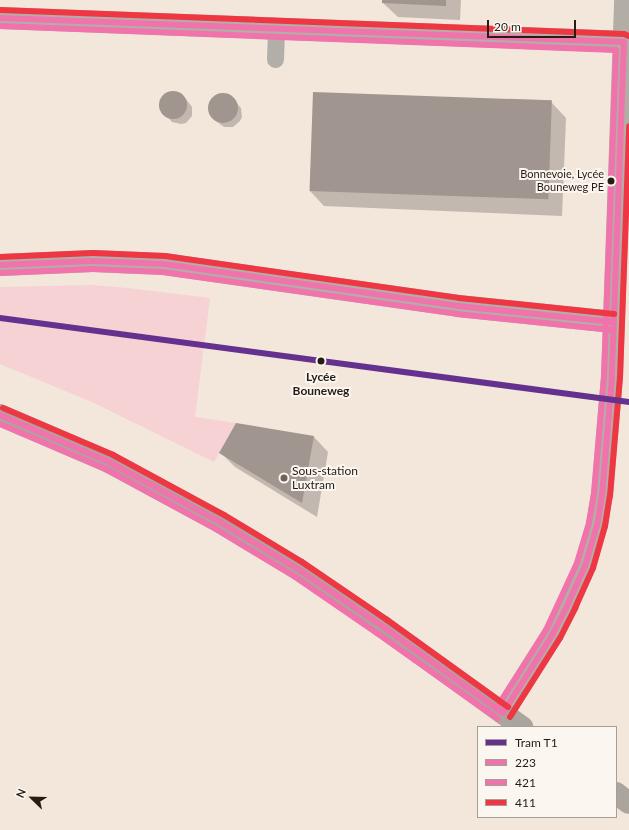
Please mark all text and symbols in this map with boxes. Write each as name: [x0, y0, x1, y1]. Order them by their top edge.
scale bar: [489, 12, 578, 38]
text: 20 m: [494, 19, 521, 34]
place label: Bonnevoie, Lycée Bouneweg PE: [520, 168, 604, 194]
marker: Bonnevoie, Lycée Bouneweg PE: [606, 176, 616, 186]
marker: Lycée Bouneweg: [314, 354, 328, 368]
place label: Lycée Bouneweg: [293, 370, 349, 398]
place label: Sous-station Luxtram: [292, 464, 358, 492]
marker: Sous-station Luxtram: [279, 473, 289, 483]
legend: [477, 726, 617, 818]
text: Tram T1: [515, 735, 558, 750]
text: 223: [515, 755, 536, 770]
text: 421: [515, 775, 536, 790]
north arrow: [12, 778, 52, 818]
text: N: [13, 787, 28, 800]
text: 411: [515, 795, 536, 810]

